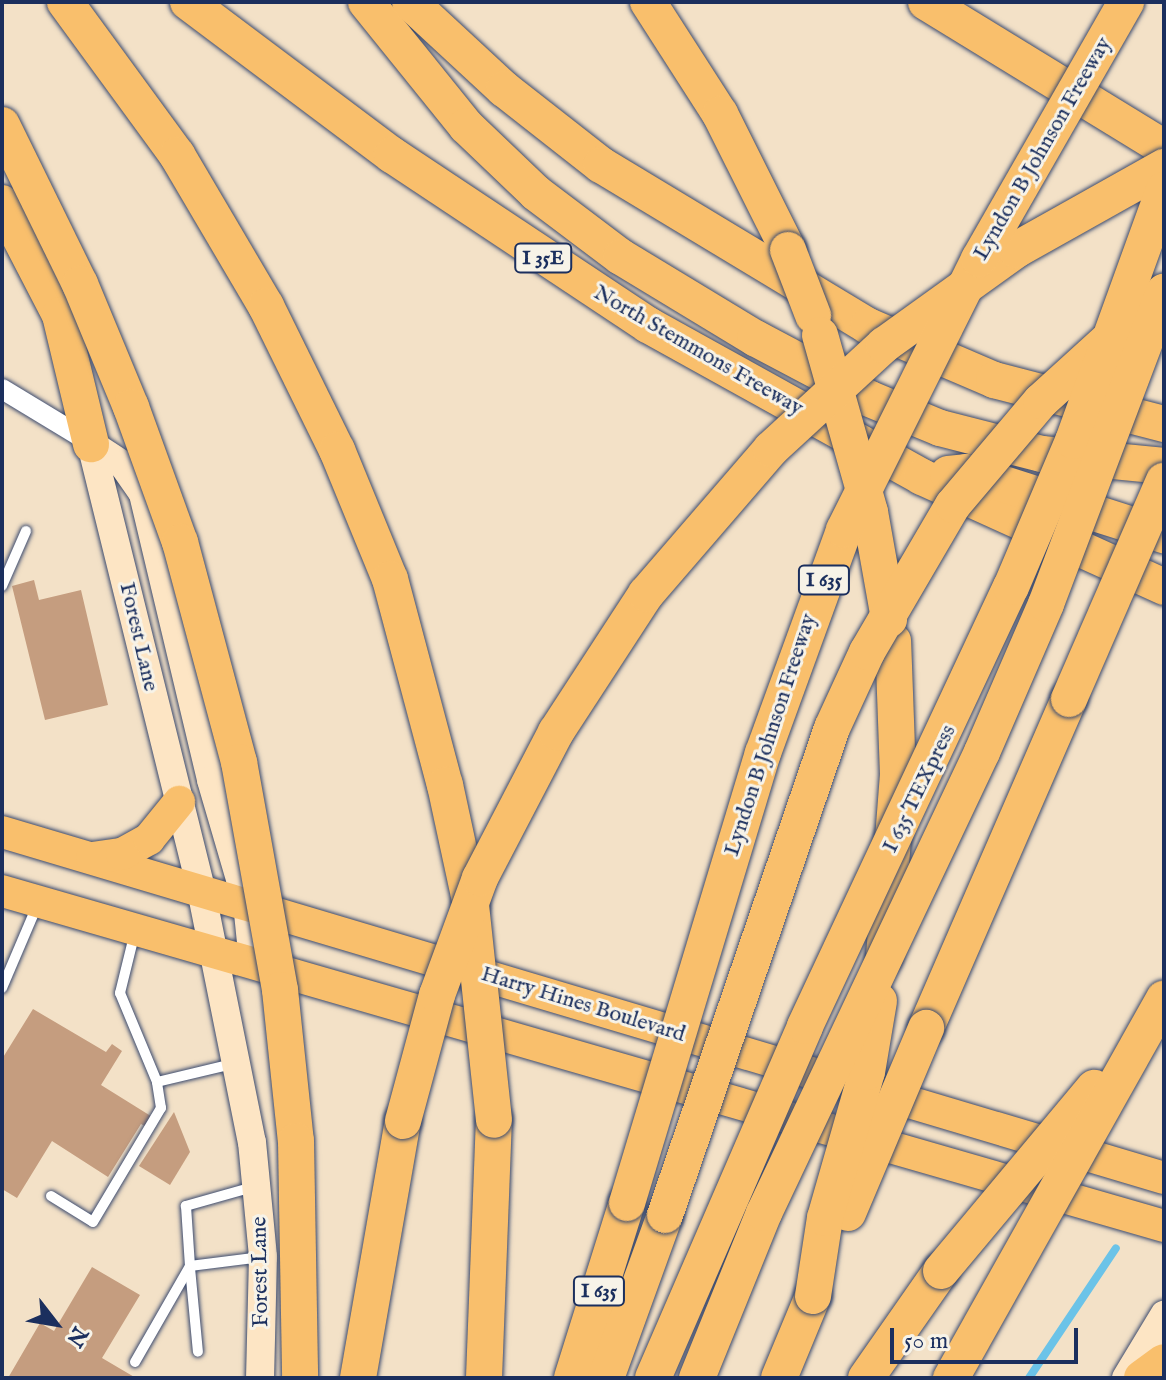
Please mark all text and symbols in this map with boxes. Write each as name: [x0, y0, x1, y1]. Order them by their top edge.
street label: Lyndon B Johnson Freeway: [968, 33, 1118, 265]
road number: I 35E: [513, 242, 573, 274]
street label: North Stemmons Freeway: [588, 280, 808, 422]
road number: I 635: [796, 564, 852, 596]
street label: Forest Lane: [113, 580, 163, 694]
street label: Lyndon B Johnson Freeway: [719, 610, 823, 860]
street label: I 635 TEXpress: [878, 721, 962, 857]
street label: Harry Hines Boulevard: [478, 961, 688, 1049]
street label: Forest Lane: [247, 1216, 275, 1328]
road number: I 635: [571, 1275, 627, 1307]
north arrow: [16, 1284, 96, 1364]
scale bar: [894, 1312, 1082, 1362]
text: N: [60, 1321, 93, 1352]
text: 50 m: [904, 1326, 948, 1357]

